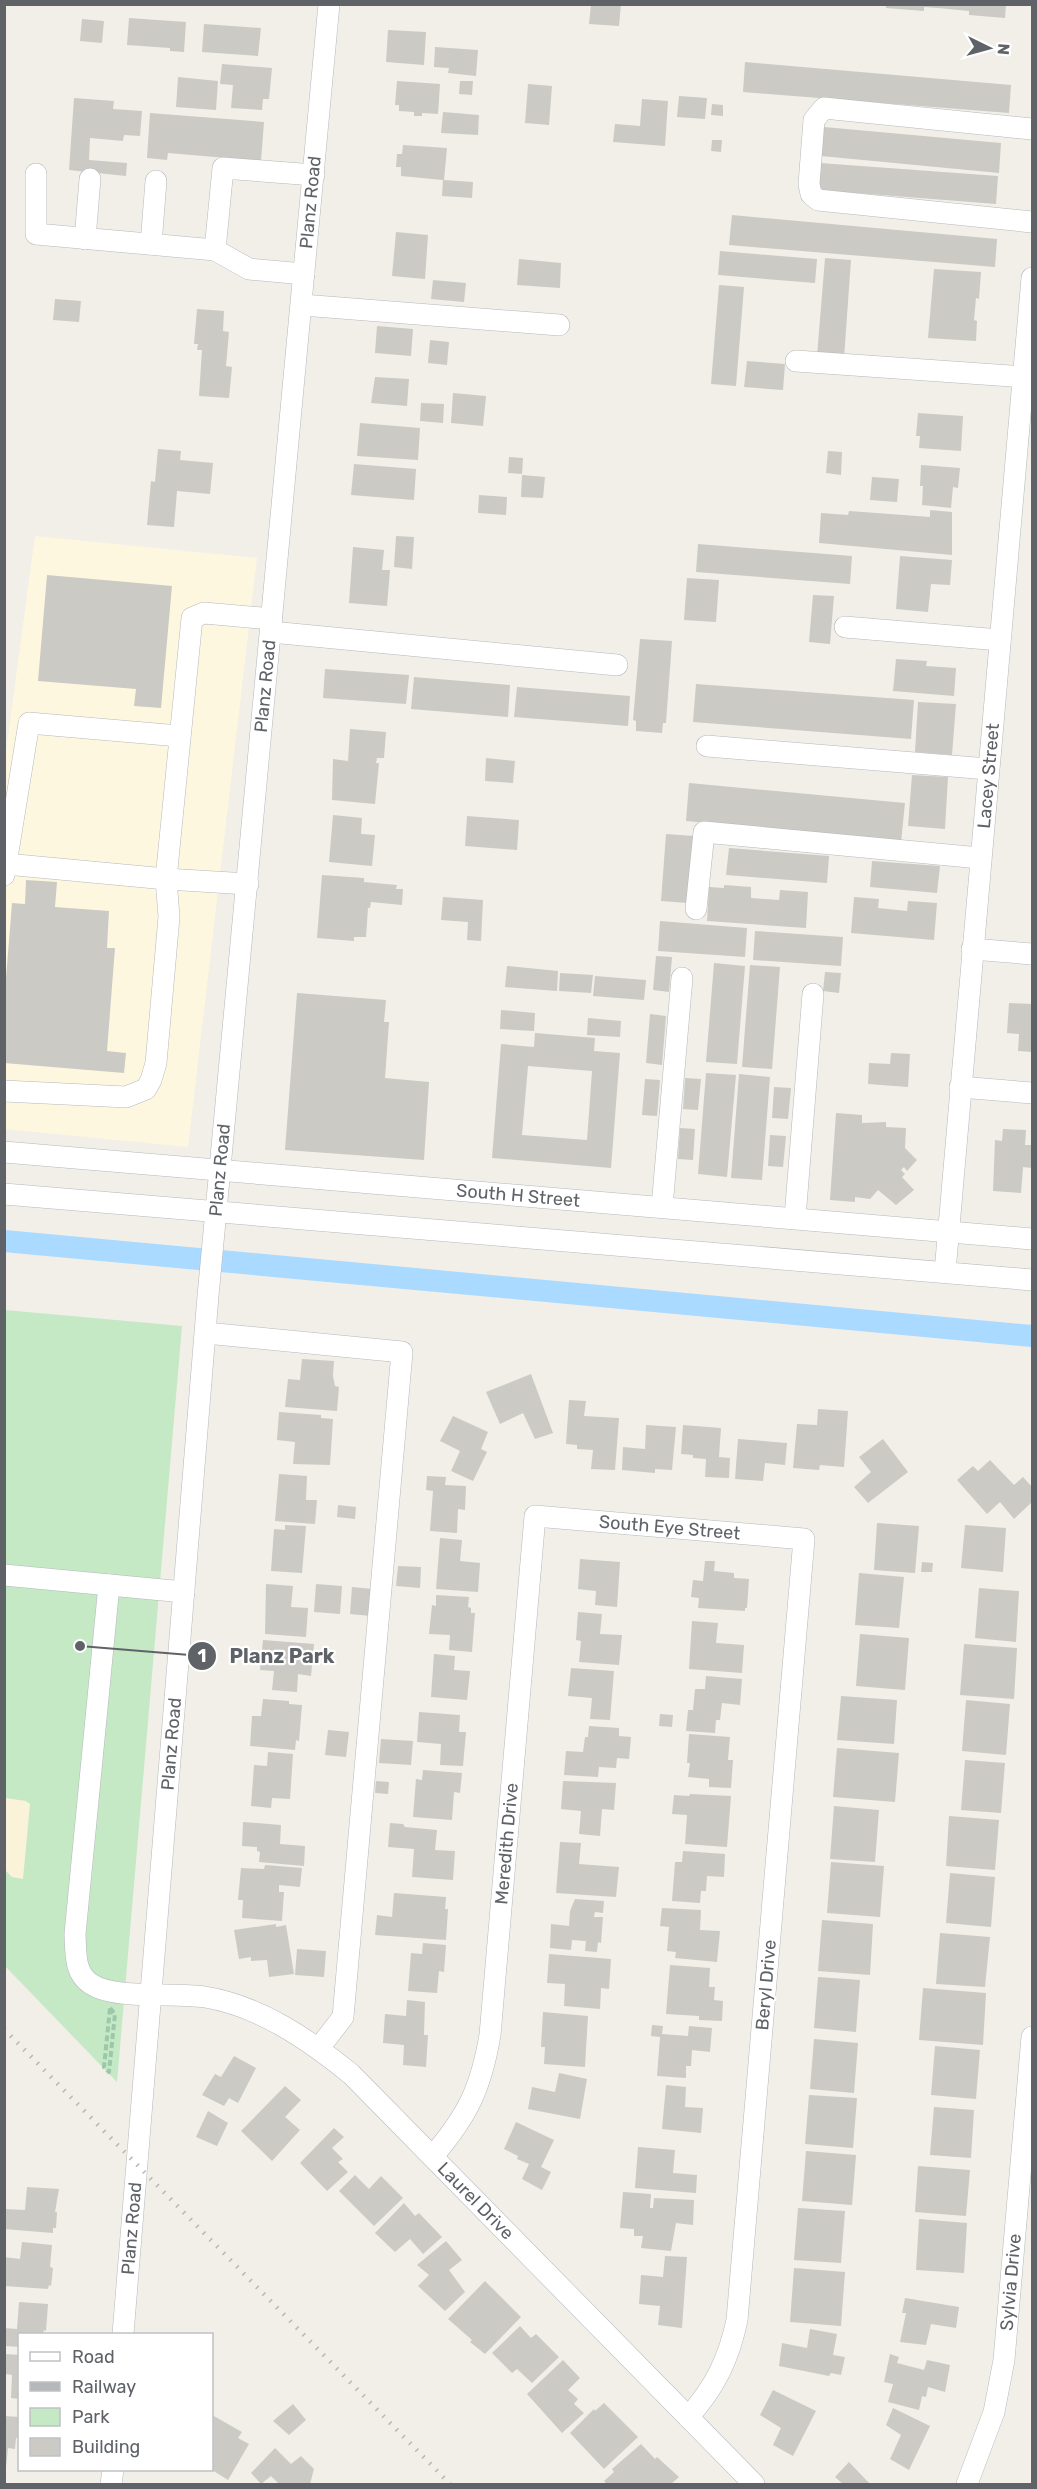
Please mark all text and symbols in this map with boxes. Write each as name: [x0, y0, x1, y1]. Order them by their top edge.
north arrow: [959, 18, 1019, 78]
text: N: [993, 43, 1013, 56]
street label: Planz Road: [295, 155, 326, 250]
street label: Planz Road: [250, 639, 280, 734]
street label: Lacey Street: [973, 722, 1004, 830]
street label: Planz Road: [205, 1123, 235, 1217]
street label: South H Street: [455, 1179, 581, 1212]
street label: South Eye Street: [598, 1511, 741, 1545]
callout: Planz Park: [187, 1637, 346, 1675]
text: Planz Park: [229, 1644, 335, 1668]
text: 1: [198, 1645, 206, 1667]
street label: Planz Road: [157, 1697, 186, 1791]
street label: Meredith Drive: [490, 1782, 523, 1905]
street label: Beryl Drive: [751, 1939, 781, 2031]
street label: Laurel Drive: [433, 2158, 519, 2244]
street label: Planz Road: [117, 2181, 146, 2276]
street label: Sylvia Drive: [996, 2233, 1026, 2332]
legend: [18, 2333, 213, 2471]
text: Road: [72, 2346, 115, 2368]
text: Railway: [72, 2376, 136, 2398]
text: Park: [72, 2406, 110, 2428]
text: Building: [72, 2436, 140, 2458]

